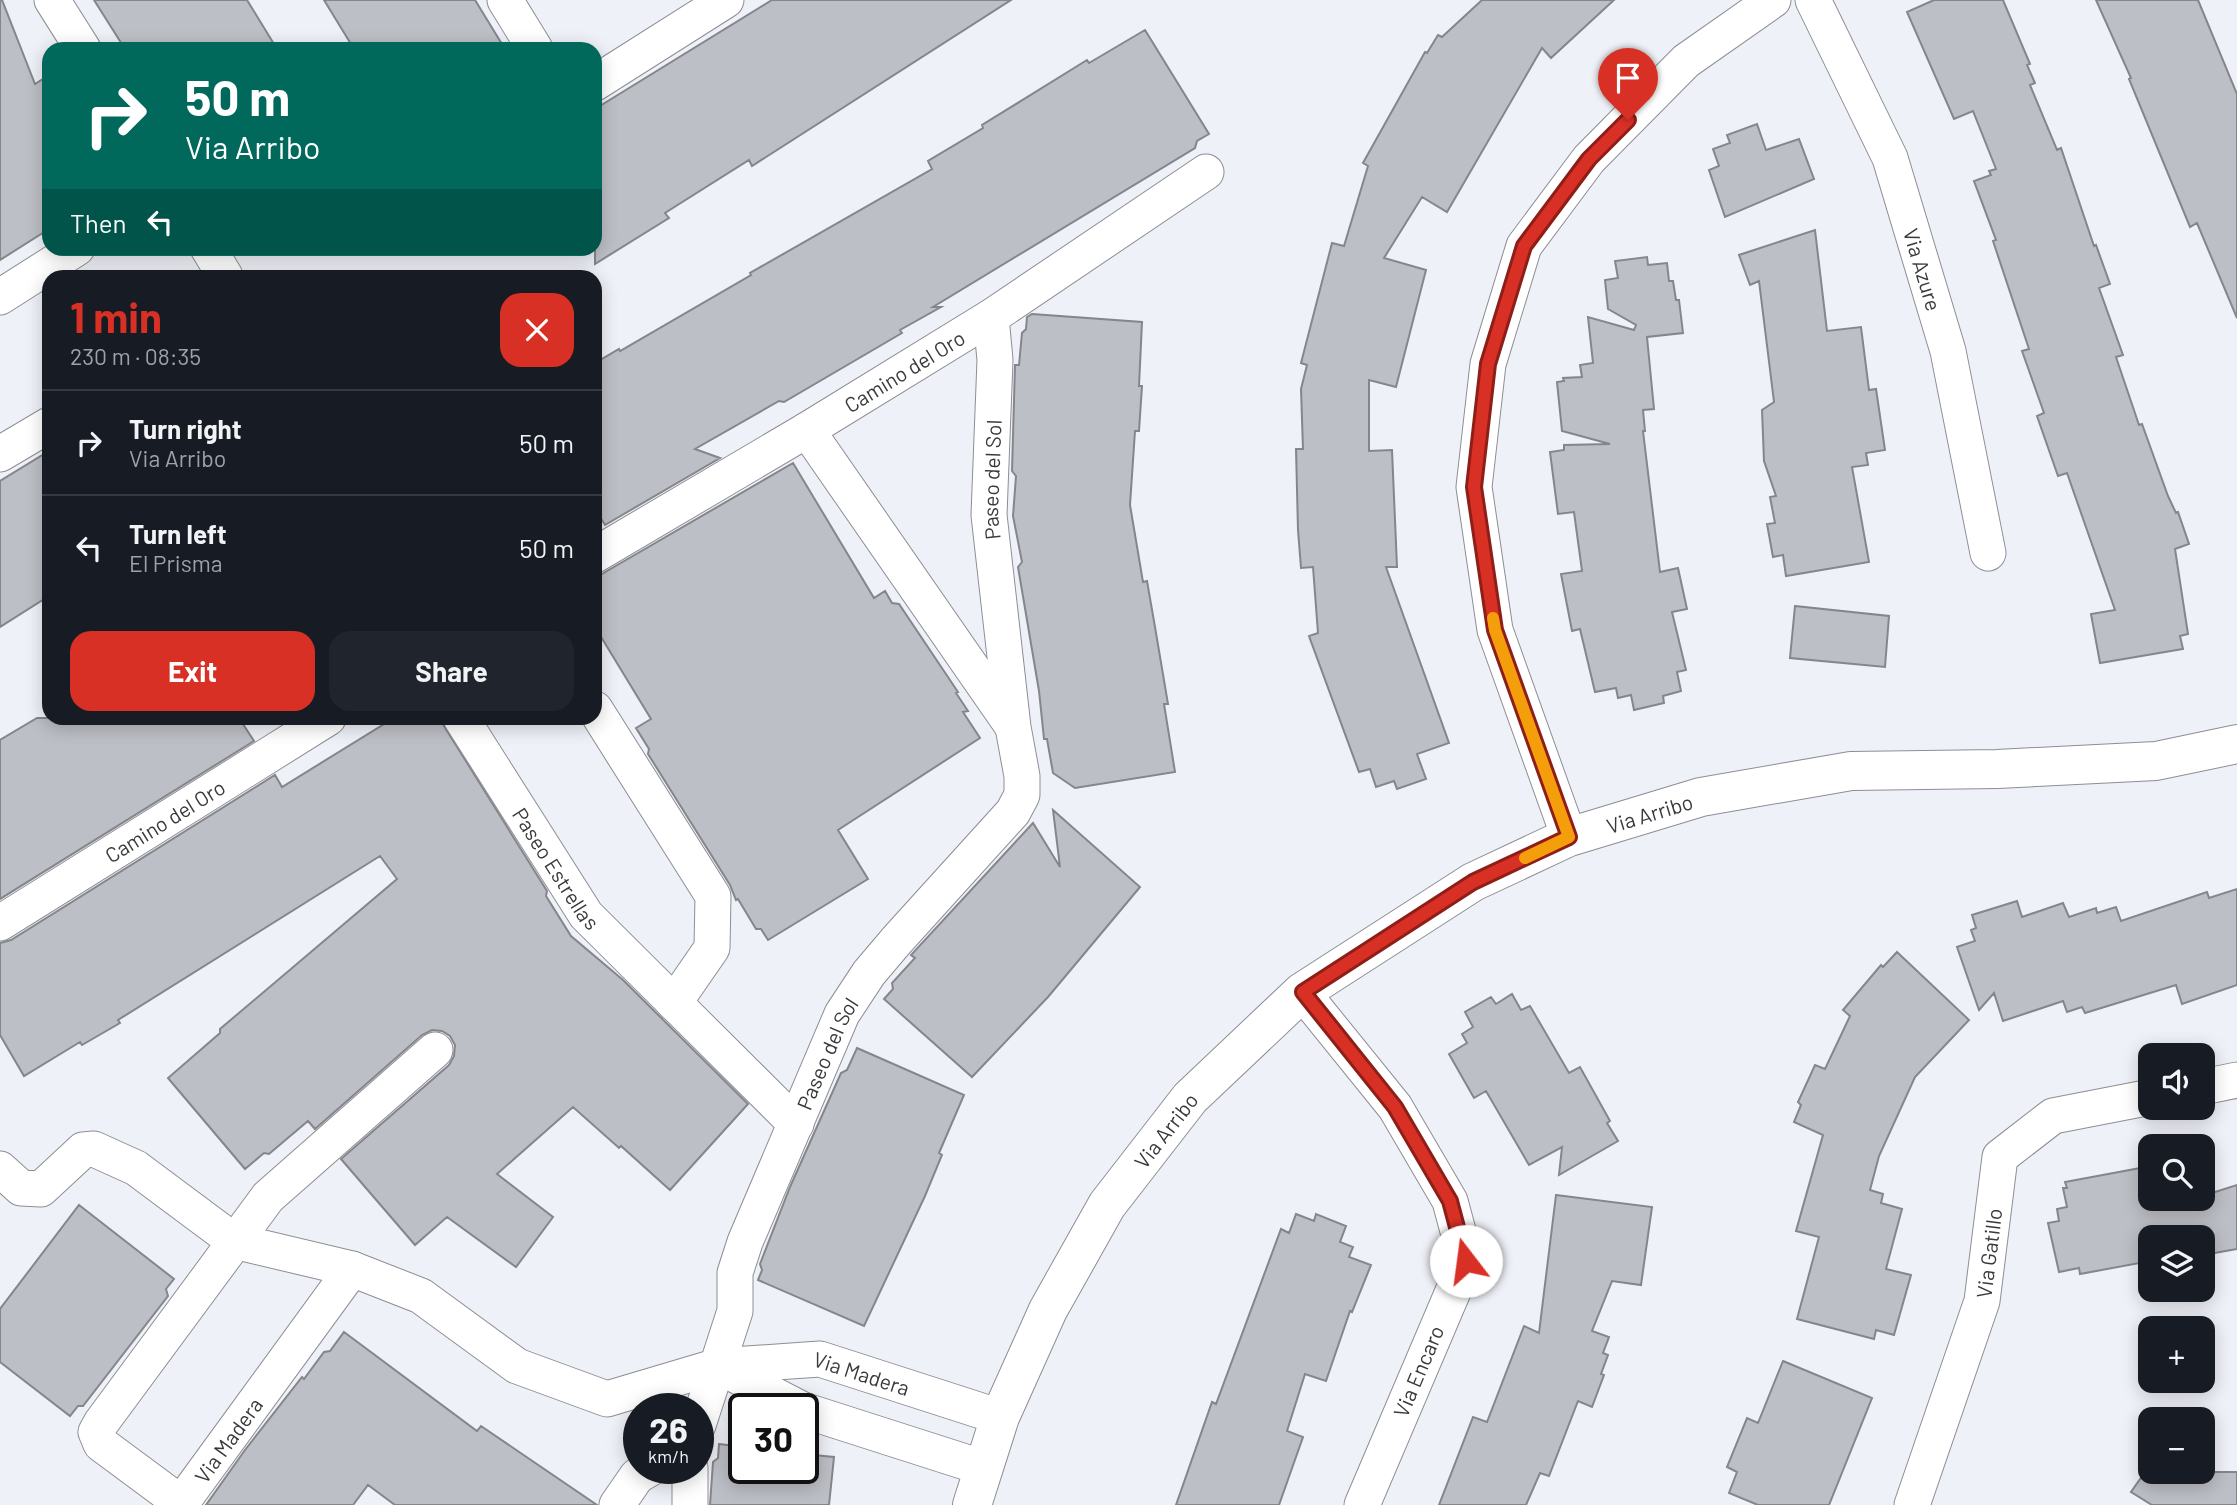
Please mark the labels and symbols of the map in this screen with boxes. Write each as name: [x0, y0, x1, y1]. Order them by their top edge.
pin: [1598, 48, 1658, 120]
street label: Via Azure: [1899, 225, 1948, 314]
street label: Camino del Oro: [839, 324, 969, 417]
street label: Paseo del Sol: [976, 419, 1005, 541]
street label: Camino del Oro: [100, 773, 229, 867]
street label: Via Arribo: [1603, 788, 1696, 837]
street label: Paseo Estrellas: [508, 803, 605, 934]
street label: Paseo del Sol: [790, 992, 862, 1113]
street label: Via Arribo: [1128, 1087, 1202, 1173]
street label: Via Gatillo: [1970, 1207, 2006, 1299]
position arrow: [1429, 1224, 1503, 1298]
street label: Via Encaro: [1388, 1321, 1448, 1421]
street label: Via Madera: [811, 1345, 913, 1400]
street label: Via Madera: [189, 1392, 267, 1488]
speed limit sign: 30: [728, 1393, 819, 1484]

